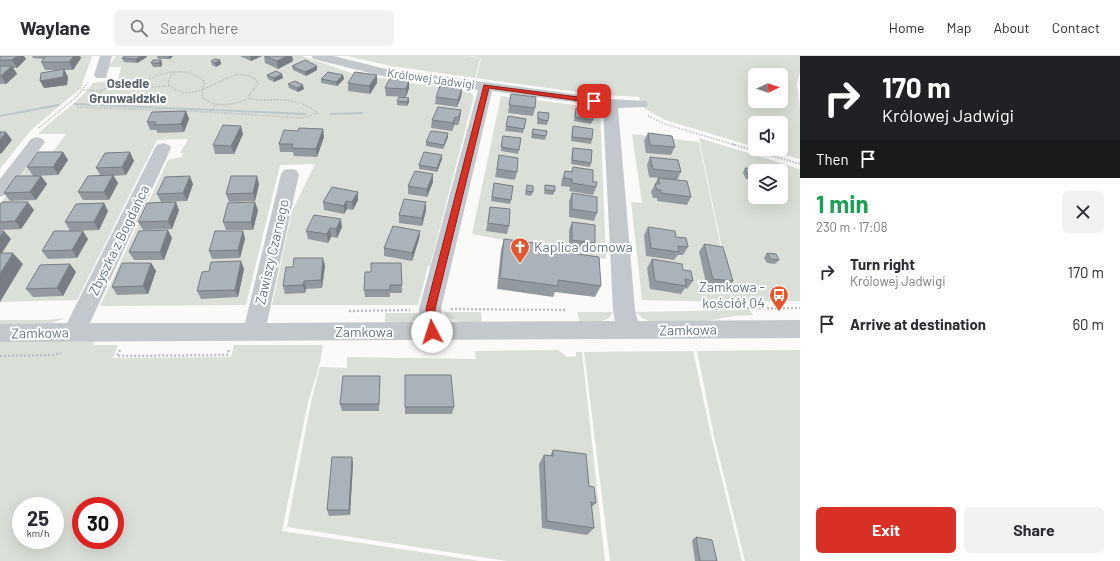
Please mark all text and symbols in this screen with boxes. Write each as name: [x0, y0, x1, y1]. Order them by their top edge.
search box: [114, 10, 394, 46]
text: Waylane: [20, 16, 90, 39]
icon: search: [128, 17, 150, 39]
text: Search here: [160, 19, 238, 37]
text: Home: [889, 19, 925, 36]
text: Map: [947, 19, 971, 36]
text: About: [993, 19, 1030, 36]
text: Contact: [1052, 19, 1100, 36]
street label: Królowej Jadwigi: [387, 65, 476, 91]
north arrow: [748, 68, 788, 108]
map controls: [748, 68, 788, 204]
text: 170 m: [882, 70, 951, 104]
icon: right: [816, 72, 868, 124]
district label: Osiedle Grunwaldzkie: [89, 75, 167, 106]
pin: [577, 84, 611, 118]
icon: arrive: [583, 90, 605, 112]
text: Królowej Jadwigi: [882, 104, 1014, 126]
button: sound: [748, 116, 788, 156]
icon: arrive: [857, 148, 879, 170]
text: Then: [816, 150, 849, 168]
button: layers: [748, 164, 788, 204]
street label: Zbyszka z Bogdańca: [84, 182, 153, 298]
text: 1 min: [816, 189, 869, 218]
button: close: [1062, 191, 1104, 233]
street label: Zawiszy Czarnego: [251, 198, 292, 306]
text: 230 m · 17:08: [816, 219, 887, 235]
church icon: Kaplica domowa: [509, 236, 531, 264]
place label: Kaplica domowa: [534, 238, 633, 255]
text: Turn right: [850, 255, 915, 273]
icon: right: [816, 261, 838, 283]
text: 170 m: [1068, 263, 1104, 281]
text: Królowej Jadwigi: [850, 273, 945, 289]
place label: Zamkowa - kościół 04: [699, 278, 765, 311]
bus stop icon: Zamkowa - kościół 04: [768, 284, 790, 312]
position arrow: [411, 311, 453, 353]
icon: arrive: [816, 313, 838, 335]
text: Arrive at destination: [850, 315, 986, 333]
text: 60 m: [1072, 315, 1104, 333]
street label: Zamkowa: [659, 320, 717, 339]
street label: Zamkowa: [11, 323, 69, 342]
street label: Zamkowa: [335, 323, 393, 340]
speed limit sign: 30: [72, 497, 124, 549]
text: 25: [27, 506, 49, 530]
button: Exit: [816, 507, 956, 553]
button: Share: [964, 507, 1104, 553]
text: km/h: [27, 527, 49, 539]

